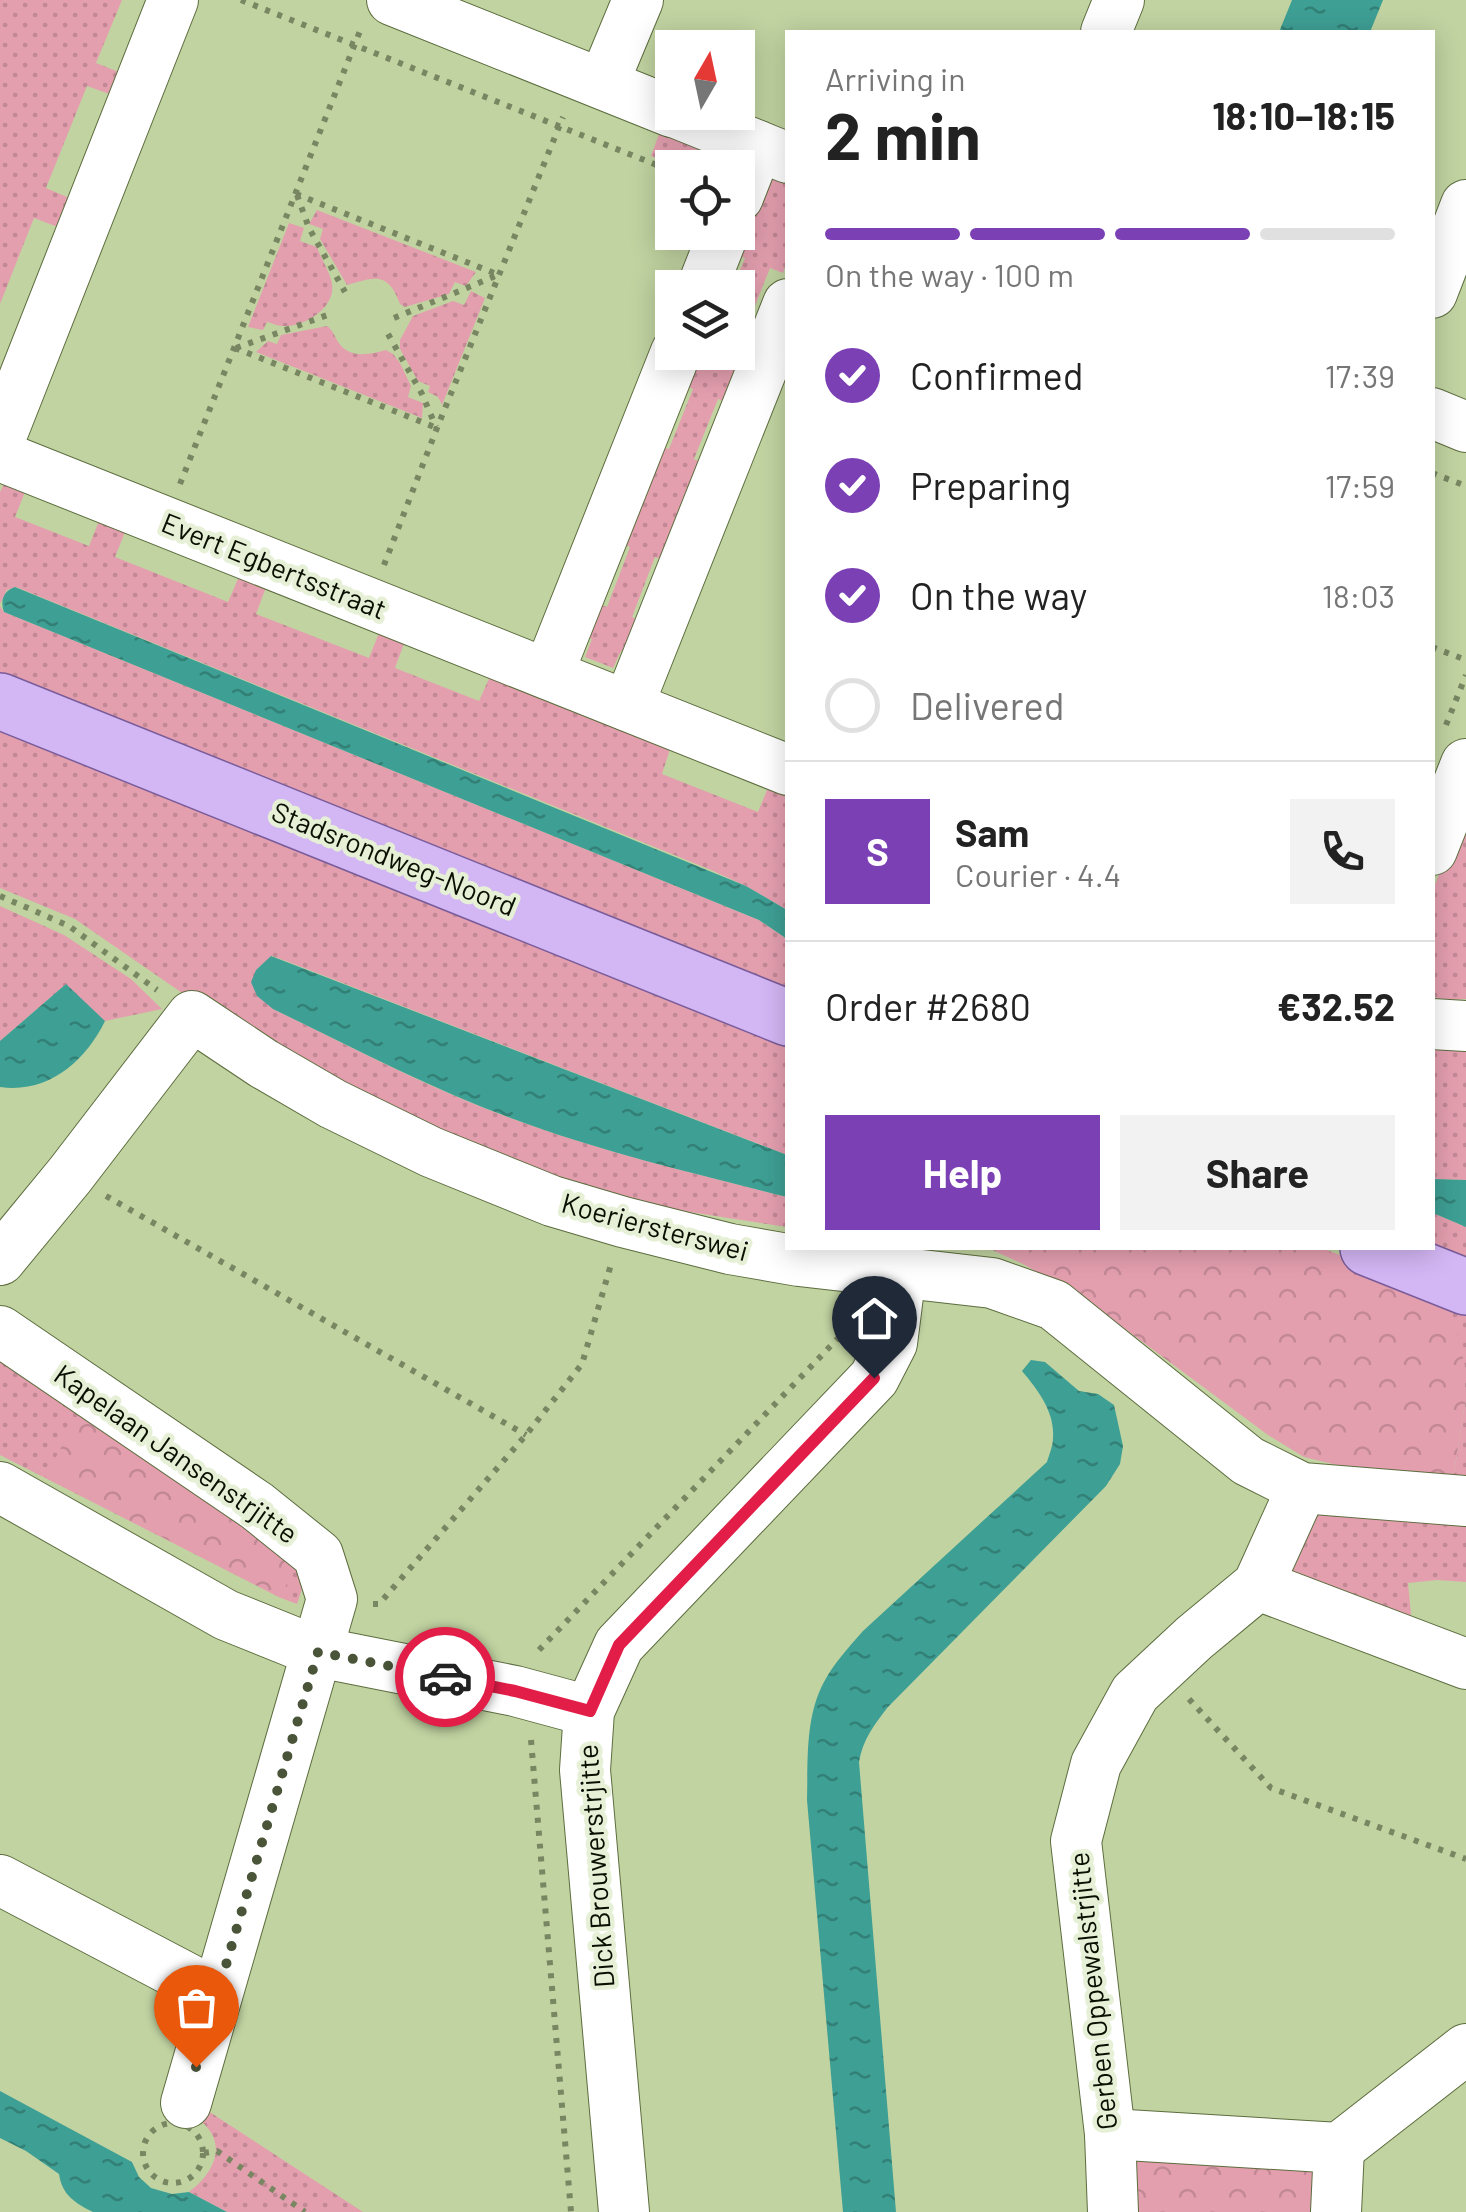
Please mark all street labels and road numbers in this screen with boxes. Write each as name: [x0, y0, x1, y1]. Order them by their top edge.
street label: Evert Egbertsstraat: [157, 504, 392, 626]
street label: Stadsrondweg-Noord: [267, 794, 522, 923]
street label: Koeriersterswei: [558, 1185, 752, 1267]
street label: Kapelaan Jansenstrjitte: [48, 1356, 305, 1550]
street label: Dick Brouwerstrjitte: [570, 1743, 620, 1989]
street label: Gerben Oppewalstrjitte: [1061, 1851, 1123, 2132]

